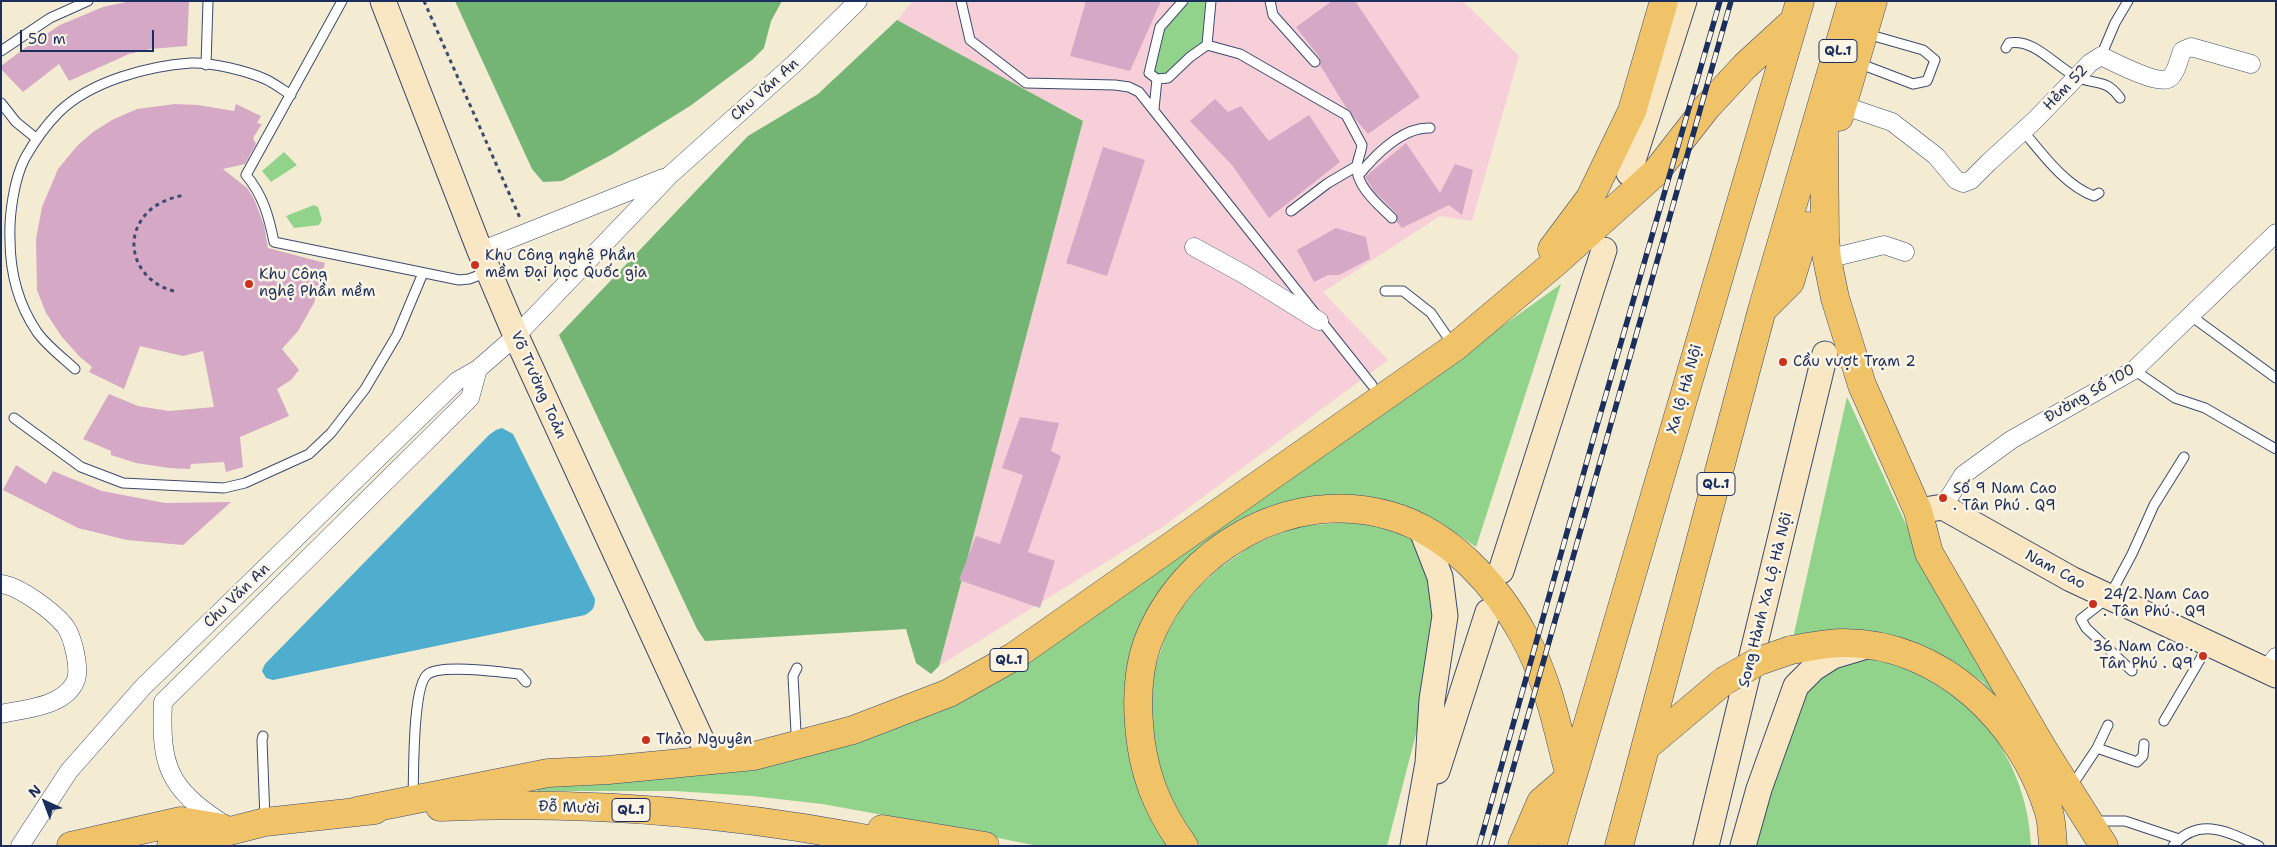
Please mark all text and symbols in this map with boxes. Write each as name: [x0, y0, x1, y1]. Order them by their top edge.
scale bar: [22, 20, 156, 52]
text: 50 m: [28, 29, 66, 49]
road number: QL.1: [1819, 40, 1857, 62]
street label: Chu Văn An: [727, 55, 803, 125]
street label: Hẻm 52: [2040, 62, 2092, 114]
place label: Khu Công nghệ Phần mềm Đại học Quốc gia: [485, 247, 647, 282]
marker: Khu Công nghệ Phần mềm Đại học Quốc gia: [469, 259, 481, 271]
place label: Khu Công nghệ Phần mềm: [259, 266, 375, 301]
marker: Khu Công nghệ Phần mềm: [243, 278, 255, 290]
street label: Võ Trường Toản: [506, 329, 570, 441]
street label: Xa lộ Hà Nội: [1664, 342, 1706, 436]
place label: Cầu vượt Trạm 2: [1793, 353, 1916, 371]
marker: Cầu vượt Trạm 2: [1777, 356, 1789, 368]
street label: Đường Số 100: [2042, 361, 2138, 427]
road number: QL.1: [1697, 472, 1735, 496]
place label: Số 9 Nam Cao . Tân Phú . Q9: [1953, 480, 2057, 515]
marker: Số 9 Nam Cao . Tân Phú . Q9: [1937, 492, 1949, 504]
street label: Song Hành Xa Lộ Hà Nội: [1735, 510, 1797, 690]
street label: Nam Cao: [2022, 547, 2088, 593]
street label: Chu Văn An: [200, 560, 274, 632]
place label: 24/2 Nam Cao . Tân Phú . Q9: [2103, 586, 2209, 621]
marker: 24/2 Nam Cao . Tân Phú . Q9: [2087, 598, 2099, 610]
place label: 36 Nam Cao . Tân Phú . Q9: [2092, 638, 2193, 673]
road number: QL.1: [990, 648, 1028, 672]
marker: 36 Nam Cao . Tân Phú . Q9: [2197, 650, 2209, 662]
place label: Thảo Nguyên: [656, 731, 752, 749]
marker: Thảo Nguyên: [640, 734, 652, 746]
north arrow: [20, 777, 70, 827]
text: N: [25, 781, 45, 801]
street label: Đỗ Mười: [538, 798, 600, 818]
road number: QL.1: [612, 798, 650, 822]

